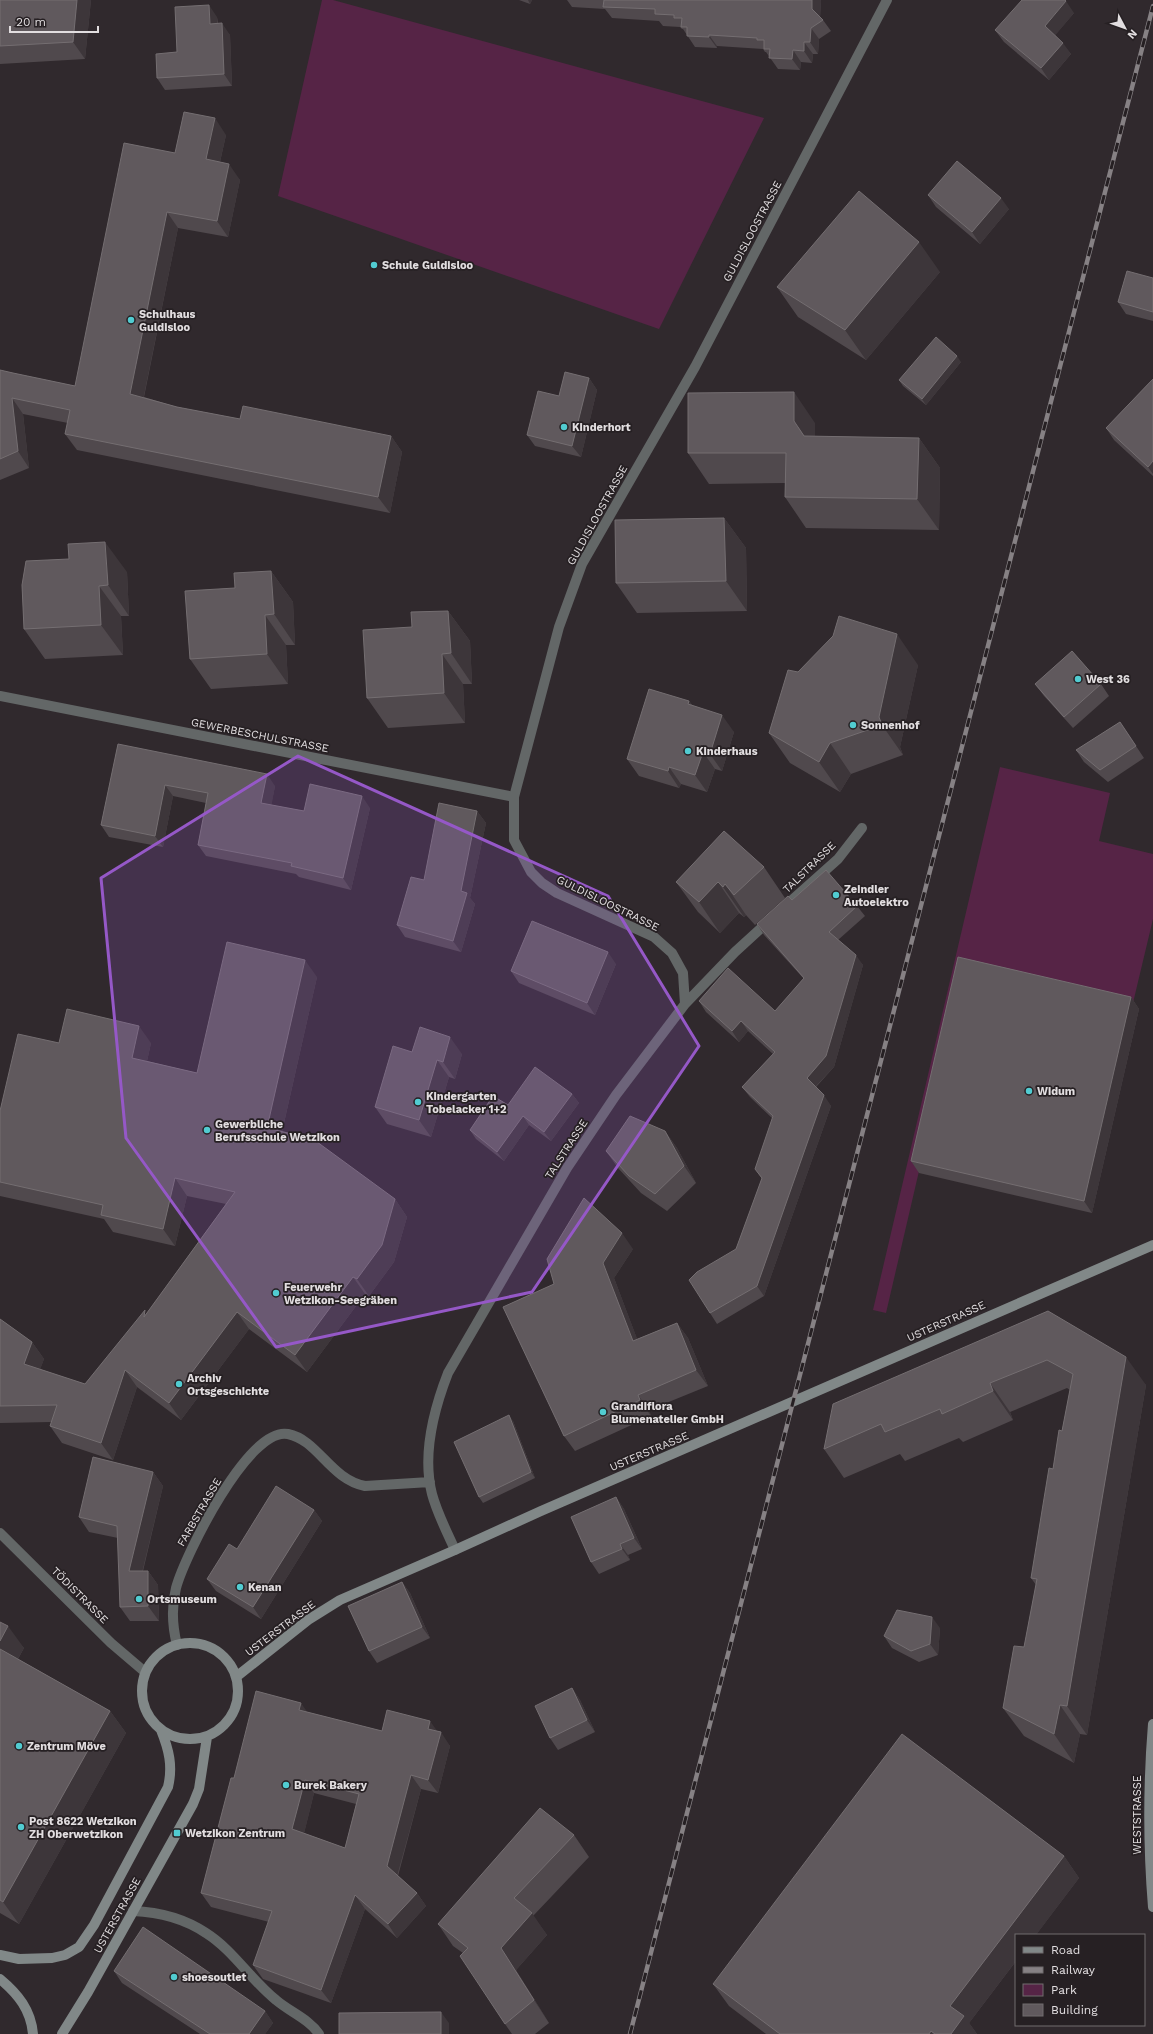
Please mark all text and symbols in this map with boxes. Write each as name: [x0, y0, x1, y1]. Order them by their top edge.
scale bar: [10, 8, 98, 34]
north arrow: [1105, 8, 1145, 48]
text: 20 m: [16, 15, 46, 29]
text: N: [1125, 27, 1140, 42]
street label: GULDISLOOSTRASSE: [720, 179, 785, 284]
place label: Schule Guldisloo: [382, 259, 474, 272]
marker: Schule Guldisloo: [369, 260, 379, 270]
place label: Schulhaus Guldisloo: [139, 308, 196, 334]
marker: Schulhaus Guldisloo: [126, 315, 136, 325]
place label: Kinderhort: [572, 421, 631, 434]
marker: Kinderhort: [559, 422, 569, 432]
street label: GULDISLOOSTRASSE: [565, 463, 630, 568]
place label: West 36: [1086, 673, 1130, 686]
marker: West 36: [1073, 674, 1083, 684]
street label: GEWERBESCHULSTRASSE: [190, 716, 330, 755]
place label: Sonnenhof: [861, 719, 920, 732]
marker: Sonnenhof: [848, 720, 858, 730]
place label: Kinderhaus: [696, 745, 758, 758]
marker: Kinderhaus: [683, 746, 693, 756]
street label: TALSTRASSE: [780, 839, 838, 896]
street label: GULDISLOOSTRASSE: [554, 873, 661, 934]
place label: Zeindler Autoelektro: [844, 883, 909, 909]
marker: Zeindler Autoelektro: [831, 890, 841, 900]
place label: Widum: [1037, 1085, 1075, 1098]
marker: Widum: [1024, 1086, 1034, 1096]
place label: Kindergarten Tobelacker 1+2: [426, 1090, 507, 1116]
marker: Kindergarten Tobelacker 1+2: [413, 1097, 423, 1107]
street label: TALSTRASSE: [542, 1117, 591, 1182]
place label: Gewerbliche Berufsschule Wetzikon: [215, 1118, 340, 1144]
marker: Gewerbliche Berufsschule Wetzikon: [202, 1125, 212, 1135]
place label: Feuerwehr Wetzikon-Seegräben: [284, 1281, 397, 1307]
marker: Feuerwehr Wetzikon-Seegräben: [271, 1288, 281, 1298]
street label: USTERSTRASSE: [905, 1298, 987, 1345]
place label: Archiv Ortsgeschichte: [187, 1372, 269, 1398]
marker: Archiv Ortsgeschichte: [174, 1379, 184, 1389]
place label: Grandiflora Blumenatelier GmbH: [611, 1400, 724, 1426]
marker: Grandiflora Blumenatelier GmbH: [598, 1407, 608, 1417]
street label: USTERSTRASSE: [608, 1429, 691, 1474]
street label: FARBSTRASSE: [175, 1476, 224, 1549]
street label: TÖDISTRASSE: [49, 1564, 111, 1626]
place label: Kenan: [248, 1581, 282, 1594]
marker: Kenan: [235, 1582, 245, 1592]
place label: Ortsmuseum: [147, 1593, 217, 1606]
marker: Ortsmuseum: [134, 1594, 144, 1604]
street label: USTERSTRASSE: [243, 1598, 318, 1659]
place label: Zentrum Möve: [27, 1740, 106, 1753]
marker: Zentrum Möve: [14, 1741, 24, 1751]
street label: WESTSTRASSE: [1131, 1775, 1144, 1855]
place label: Burek Bakery: [294, 1779, 368, 1792]
marker: Burek Bakery: [281, 1780, 291, 1790]
place label: Post 8622 Wetzikon ZH Oberwetzikon: [29, 1815, 137, 1841]
marker: Post 8622 Wetzikon ZH Oberwetzikon: [16, 1822, 26, 1832]
place label: Wetzikon Zentrum: [185, 1827, 285, 1840]
marker: Wetzikon Zentrum: [172, 1828, 182, 1838]
street label: USTERSTRASSE: [91, 1875, 144, 1955]
legend: [1015, 1934, 1145, 2026]
text: Road: [1051, 1943, 1080, 1957]
text: Railway: [1051, 1963, 1096, 1977]
place label: shoesoutlet: [182, 1971, 247, 1984]
marker: shoesoutlet: [169, 1972, 179, 1982]
text: Park: [1051, 1983, 1077, 1997]
text: Building: [1051, 2003, 1098, 2017]

